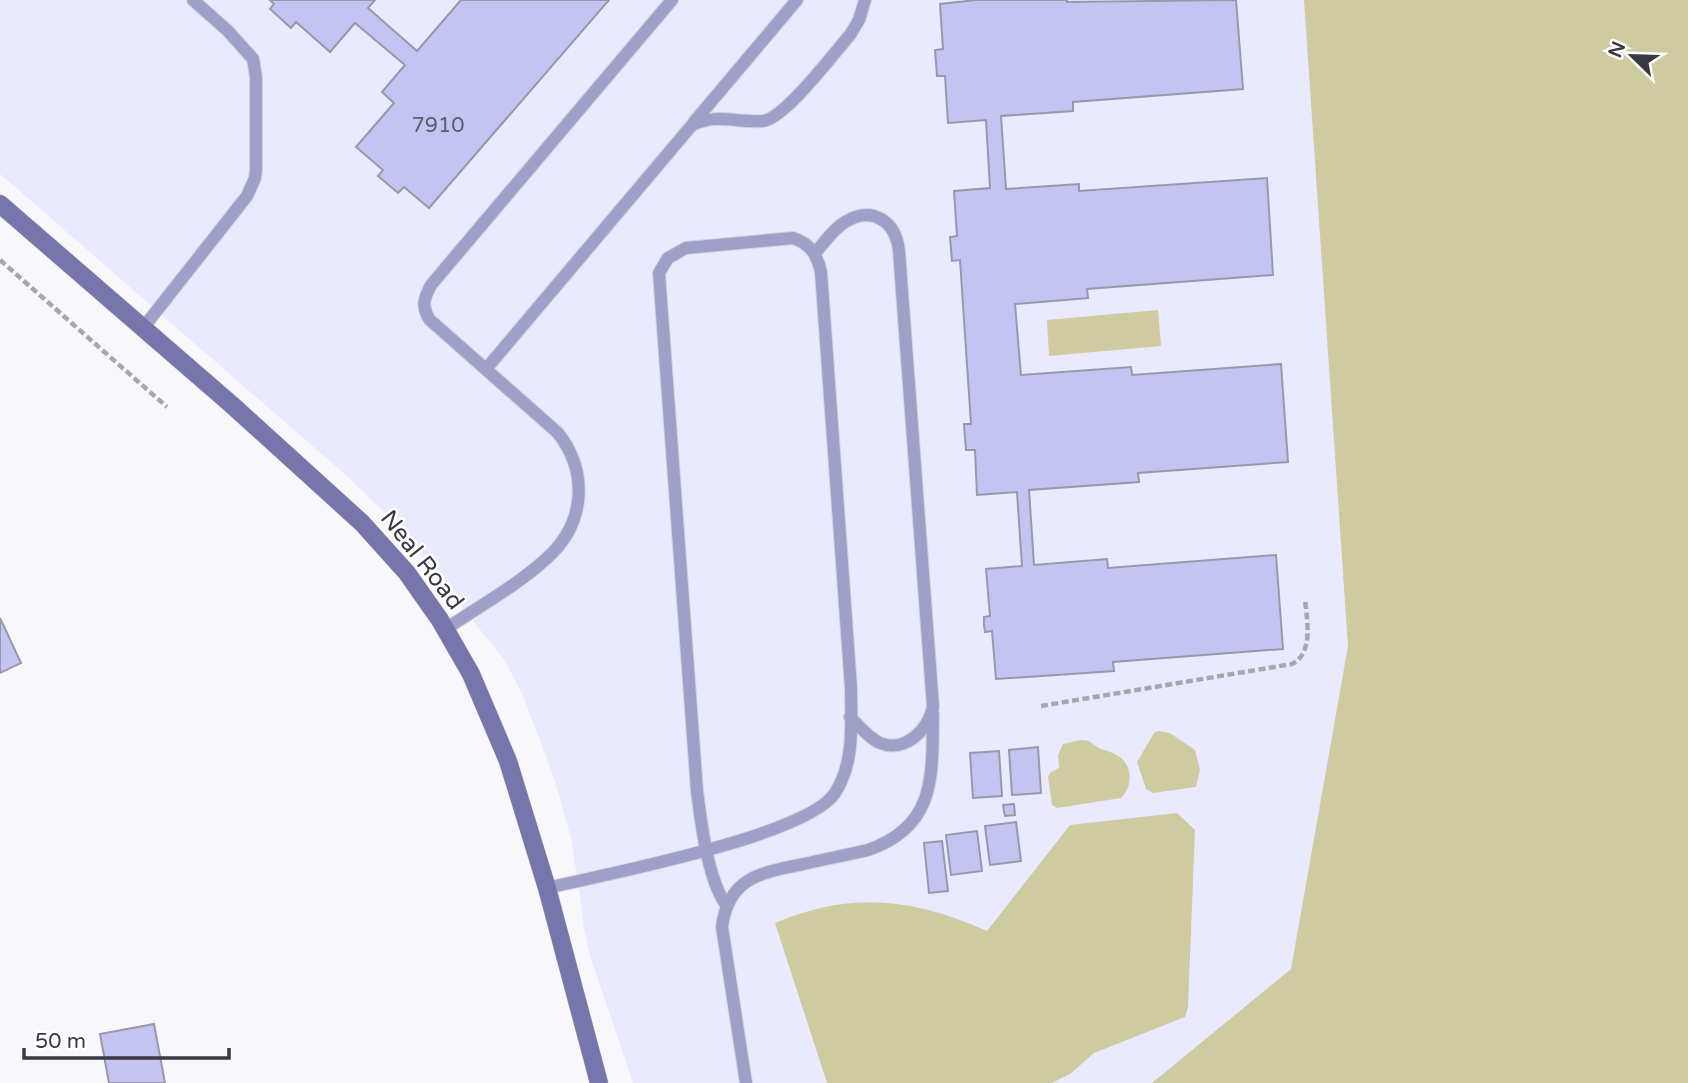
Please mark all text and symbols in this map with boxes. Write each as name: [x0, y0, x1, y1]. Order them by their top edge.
north arrow: [1597, 21, 1667, 91]
text: N: [1604, 38, 1630, 61]
house number: 7910: [412, 113, 464, 138]
street label: Neal Road: [374, 504, 470, 616]
scale bar: [24, 1016, 229, 1060]
text: 50 m: [35, 1029, 86, 1054]

